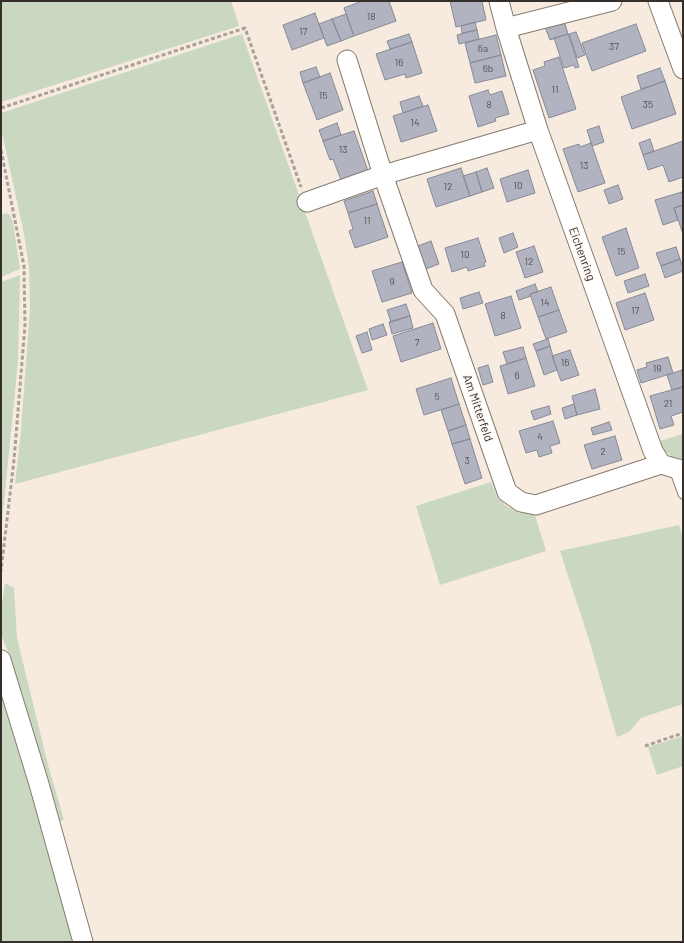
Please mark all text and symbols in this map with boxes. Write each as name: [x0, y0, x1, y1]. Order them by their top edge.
house number: 18: [367, 11, 375, 23]
house number: 17: [299, 26, 307, 38]
house number: 37: [609, 41, 619, 53]
house number: 6a: [478, 43, 488, 55]
house number: 16: [395, 57, 403, 69]
house number: 6b: [483, 63, 493, 75]
house number: 11: [551, 84, 559, 96]
house number: 15: [319, 90, 327, 102]
house number: 8: [486, 99, 492, 111]
house number: 35: [643, 99, 653, 111]
house number: 14: [410, 117, 420, 129]
house number: 13: [339, 144, 347, 156]
house number: 13: [580, 160, 588, 172]
house number: 10: [513, 180, 523, 192]
house number: 12: [444, 181, 452, 193]
house number: 11: [363, 215, 371, 227]
street label: Eichenring: [566, 225, 598, 283]
house number: 15: [617, 246, 625, 258]
house number: 10: [460, 249, 470, 261]
house number: 12: [525, 256, 533, 268]
house number: 9: [389, 276, 395, 288]
house number: 14: [540, 297, 550, 309]
house number: 17: [631, 305, 639, 317]
house number: 8: [500, 310, 506, 322]
house number: 7: [415, 337, 419, 349]
house number: 16: [561, 357, 569, 369]
house number: 19: [653, 363, 661, 375]
house number: 6: [514, 370, 520, 382]
street label: Am Mitterfeld: [460, 372, 496, 444]
house number: 5: [434, 391, 440, 403]
house number: 21: [664, 398, 672, 410]
house number: 4: [537, 431, 543, 443]
house number: 2: [600, 446, 606, 458]
house number: 3: [464, 455, 470, 467]

